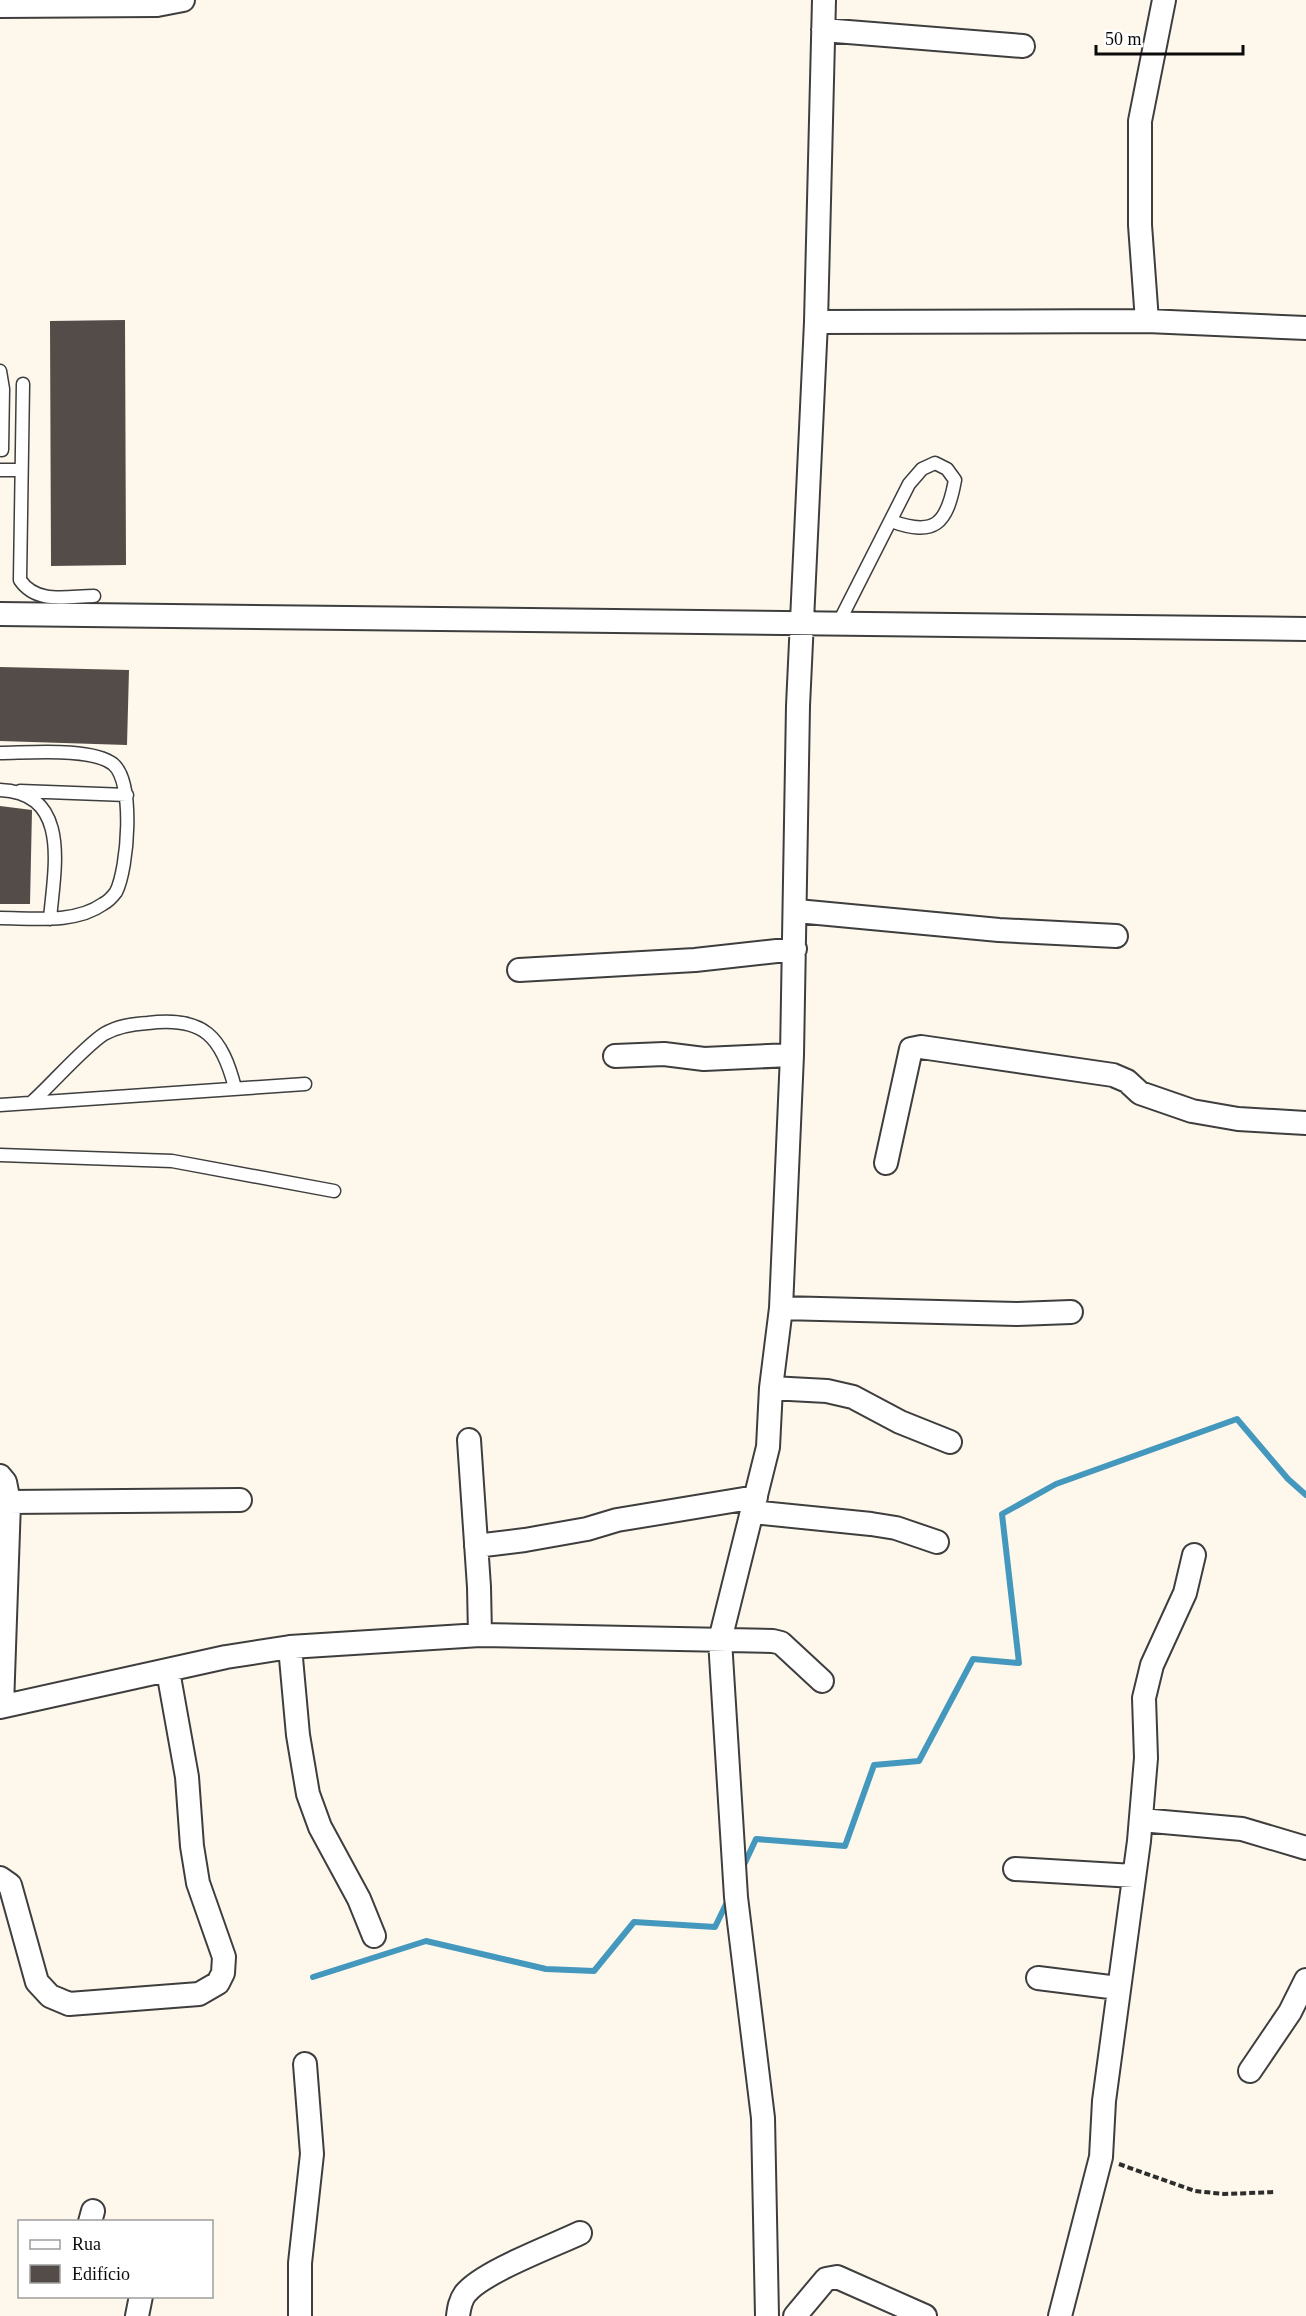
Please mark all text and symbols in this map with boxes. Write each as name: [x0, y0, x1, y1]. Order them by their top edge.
scale bar: [1096, 18, 1243, 56]
text: 50 m: [1105, 29, 1142, 49]
legend: [18, 2220, 213, 2298]
text: Rua: [72, 2234, 101, 2254]
text: Edifício: [72, 2264, 130, 2284]

